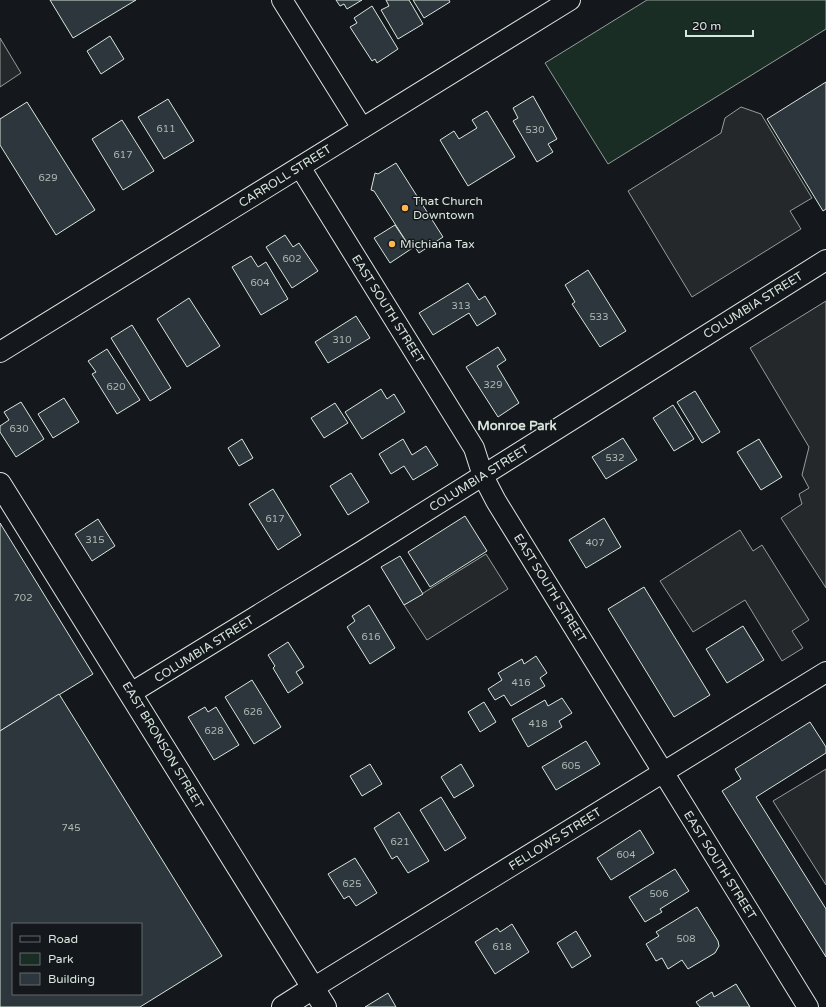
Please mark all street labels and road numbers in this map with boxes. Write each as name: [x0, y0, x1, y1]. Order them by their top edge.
street label: CARROLL STREET: [236, 141, 334, 210]
street label: EAST SOUTH STREET: [349, 252, 427, 366]
street label: COLUMBIA STREET: [701, 268, 806, 341]
street label: COLUMBIA STREET: [427, 441, 532, 514]
street label: EAST SOUTH STREET: [511, 531, 589, 645]
street label: COLUMBIA STREET: [152, 612, 257, 685]
street label: EAST BRONSON STREET: [120, 679, 207, 812]
street label: FELLOWS STREET: [506, 804, 604, 873]
street label: EAST SOUTH STREET: [681, 808, 759, 922]

